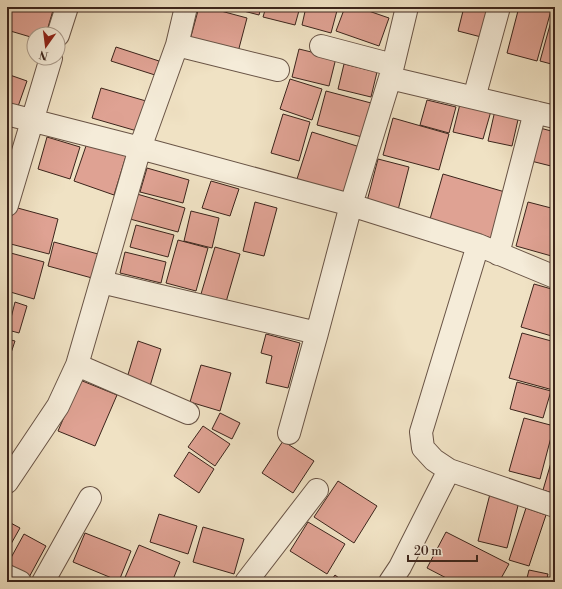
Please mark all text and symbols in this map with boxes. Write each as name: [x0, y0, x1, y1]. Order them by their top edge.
north arrow: [26, 26, 66, 66]
text: N: [38, 47, 50, 63]
scale bar: [408, 537, 477, 563]
text: 20 m: [414, 544, 442, 559]

